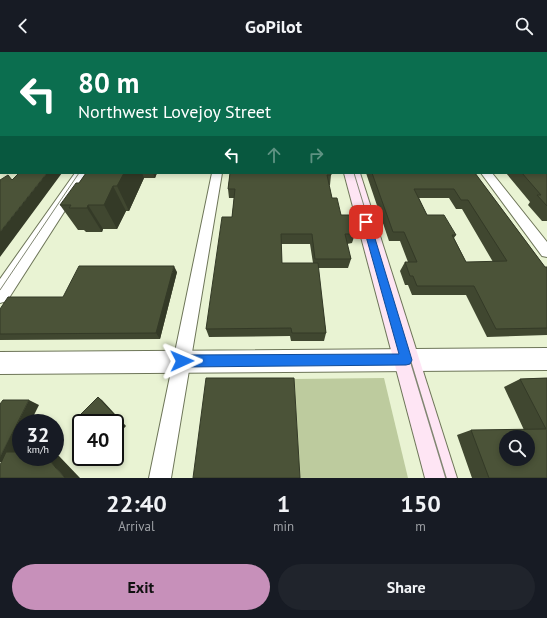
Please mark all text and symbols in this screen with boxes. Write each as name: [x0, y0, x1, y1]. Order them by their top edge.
icon: back: [12, 15, 34, 37]
text: GoPilot: [245, 15, 302, 38]
icon: search: [513, 15, 535, 37]
text: 80 m: [78, 64, 139, 101]
icon: left: [12, 68, 64, 120]
text: Northwest Lovejoy Street: [78, 100, 271, 123]
icon: left: [221, 144, 243, 166]
icon: ahead: [263, 144, 285, 166]
icon: right: [305, 144, 327, 166]
pin: [349, 205, 383, 239]
icon: arrive: [355, 211, 377, 233]
position arrow: [161, 340, 203, 382]
speed limit sign: 40: [72, 414, 124, 466]
text: 32: [27, 422, 49, 448]
map controls: [499, 430, 535, 466]
button: search: [499, 430, 535, 466]
text: km/h: [27, 443, 49, 456]
text: 22:40: [106, 488, 167, 519]
text: 1: [277, 488, 290, 519]
text: 150: [400, 488, 441, 519]
text: Arrival: [118, 518, 155, 535]
text: min: [273, 518, 294, 535]
text: m: [415, 518, 426, 535]
button: Exit: [12, 564, 270, 610]
button: Share: [278, 564, 535, 610]

